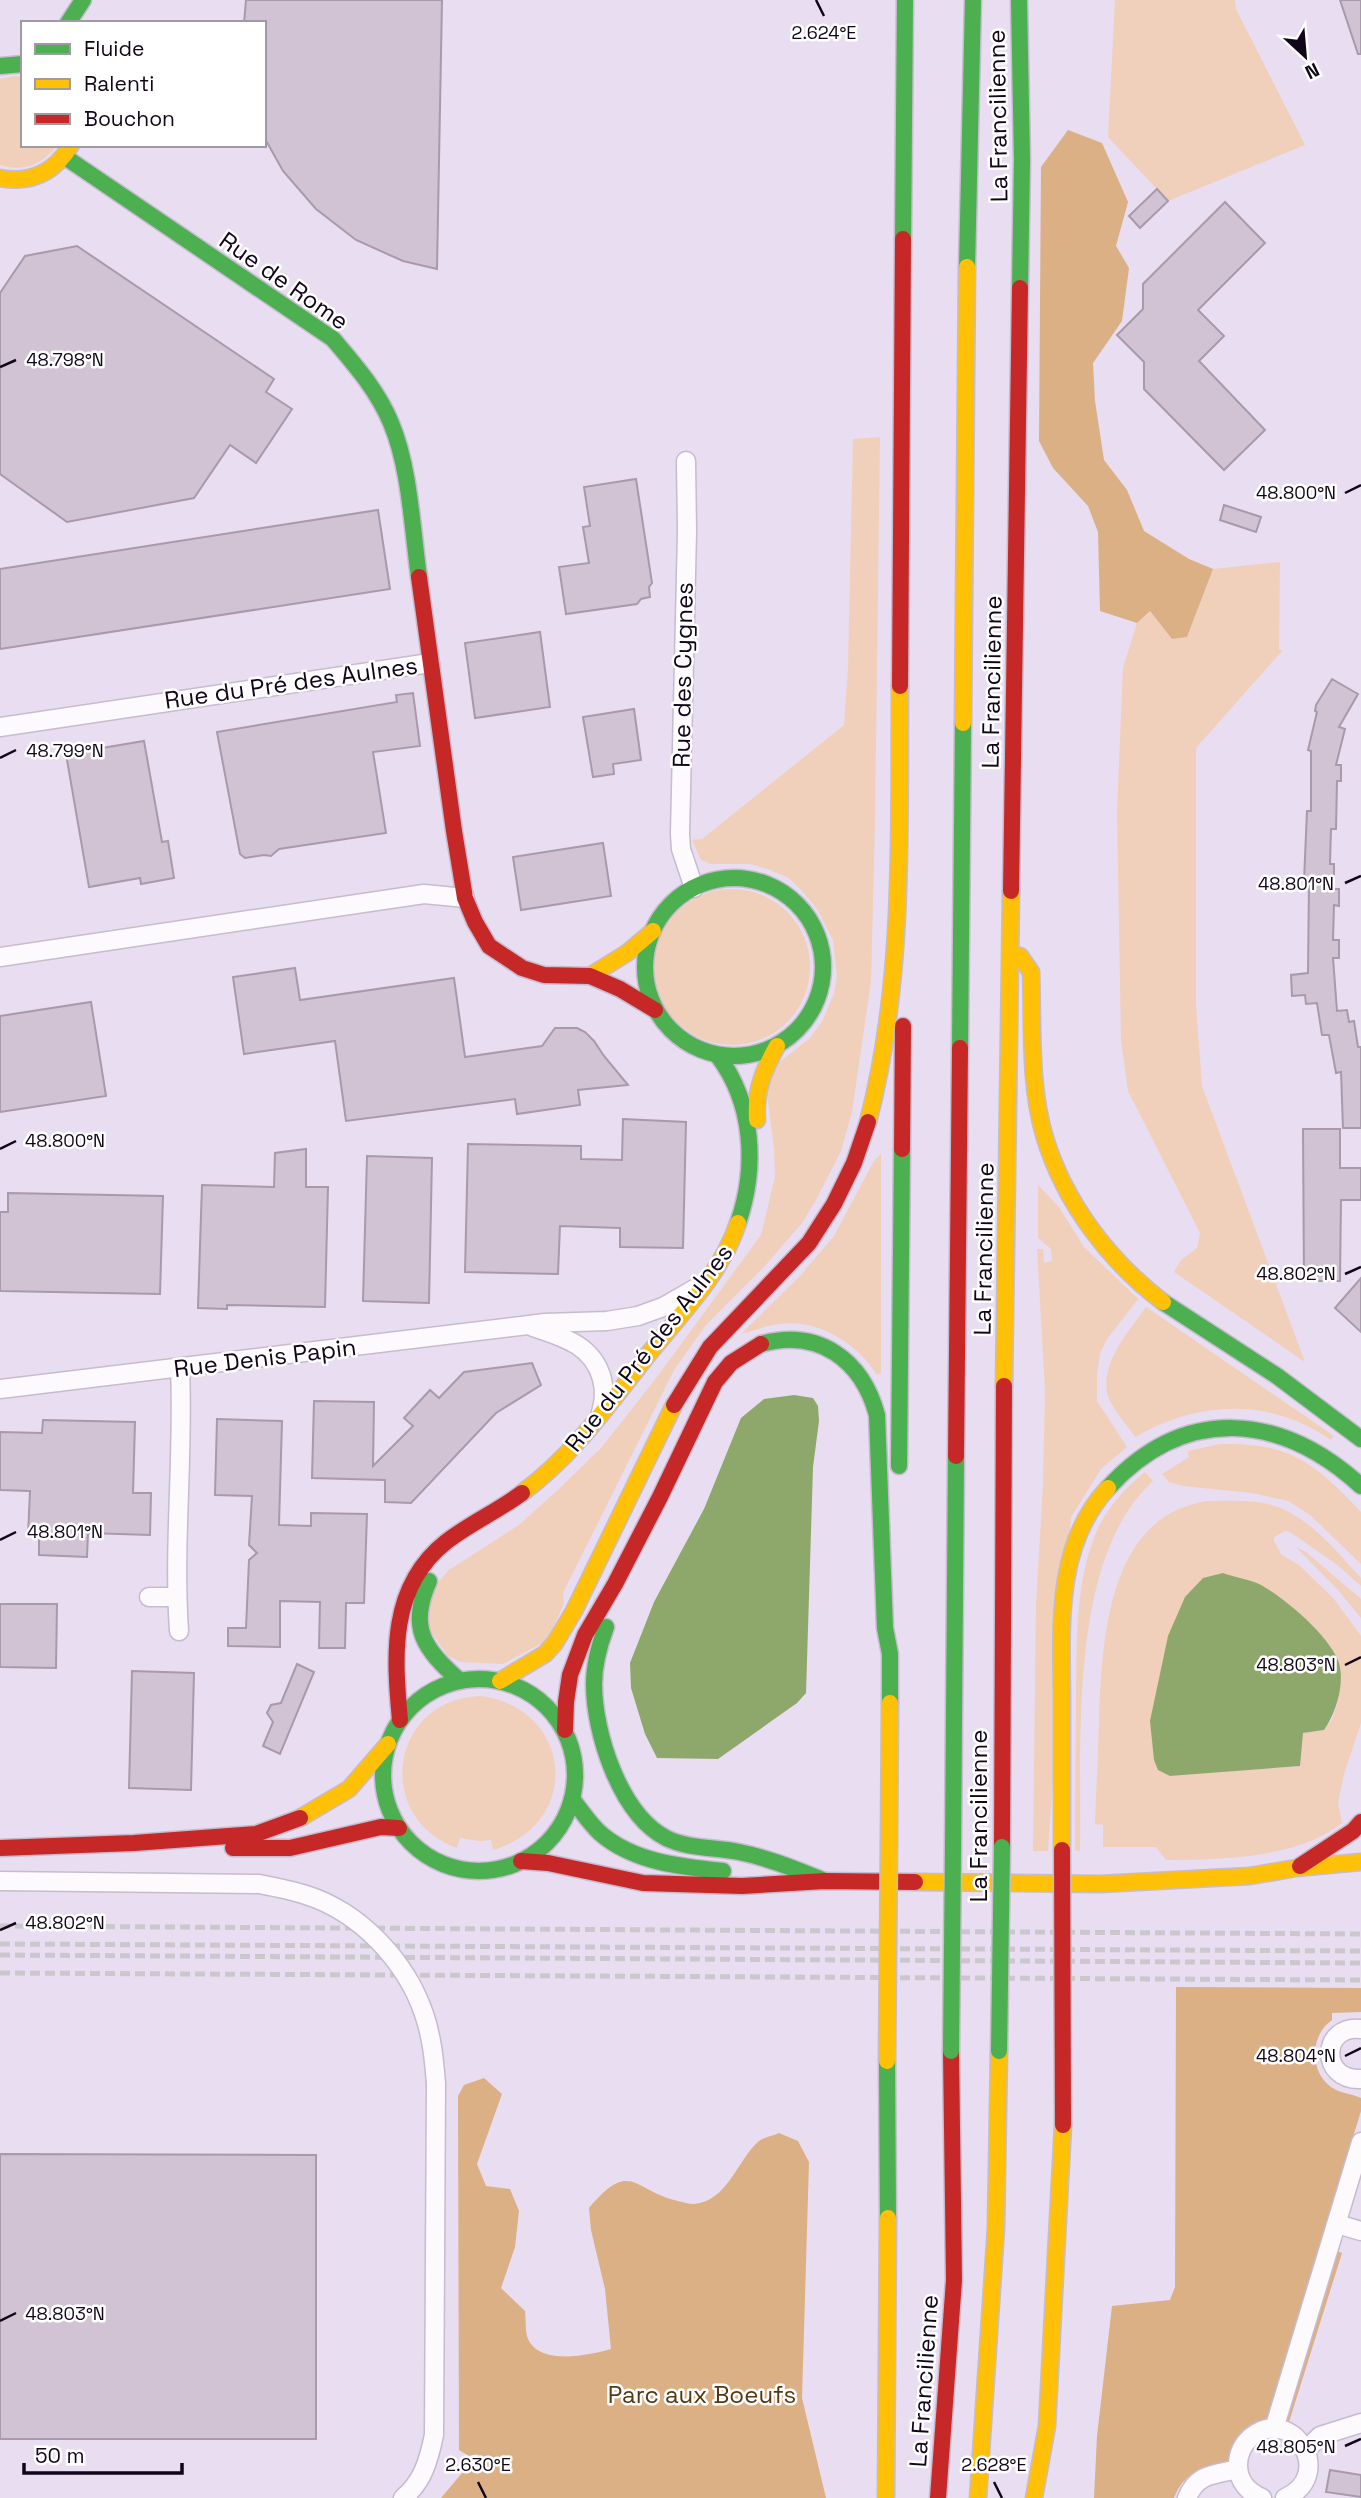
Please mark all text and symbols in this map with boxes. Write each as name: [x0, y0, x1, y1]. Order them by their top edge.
legend: [21, 21, 266, 147]
text: 2.624°E: [792, 21, 856, 44]
north arrow: [1270, 21, 1340, 91]
street label: La Francilienne: [980, 29, 1015, 203]
text: Fluide: [84, 35, 144, 62]
text: N: [1301, 57, 1323, 85]
text: Ralenti: [84, 70, 154, 97]
text: Bouchon: [84, 105, 175, 132]
street label: Rue de Rome: [214, 225, 355, 337]
text: 48.798°N: [26, 348, 104, 371]
text: 48.800°N: [1256, 481, 1336, 504]
street label: Rue des Cygnes: [665, 582, 700, 768]
street label: La Francilienne: [974, 595, 1009, 769]
street label: Rue du Pré des Aulnes: [162, 649, 420, 716]
text: 48.799°N: [26, 739, 104, 762]
text: 48.801°N: [1258, 872, 1334, 895]
text: 48.800°N: [25, 1129, 105, 1152]
street label: La Francilienne: [966, 1162, 1001, 1336]
street label: Rue du Pré des Aulnes: [558, 1238, 739, 1458]
text: 48.802°N: [1256, 1262, 1336, 1285]
street label: Rue Denis Papin: [172, 1331, 358, 1384]
text: 48.801°N: [27, 1520, 103, 1543]
text: 48.803°N: [1256, 1653, 1336, 1676]
street label: La Francilienne: [963, 1729, 994, 1903]
text: 48.802°N: [25, 1911, 105, 1934]
text: 48.804°N: [1256, 2044, 1336, 2067]
street label: La Francilienne: [902, 2294, 945, 2468]
text: 48.803°N: [25, 2302, 105, 2325]
park label: Parc aux Boeufs: [608, 2379, 796, 2410]
scale bar: [24, 2432, 182, 2476]
text: 48.805°N: [1256, 2435, 1336, 2458]
text: 50 m: [35, 2442, 85, 2469]
text: 2.630°E: [445, 2453, 511, 2476]
text: 2.628°E: [961, 2453, 1027, 2476]

